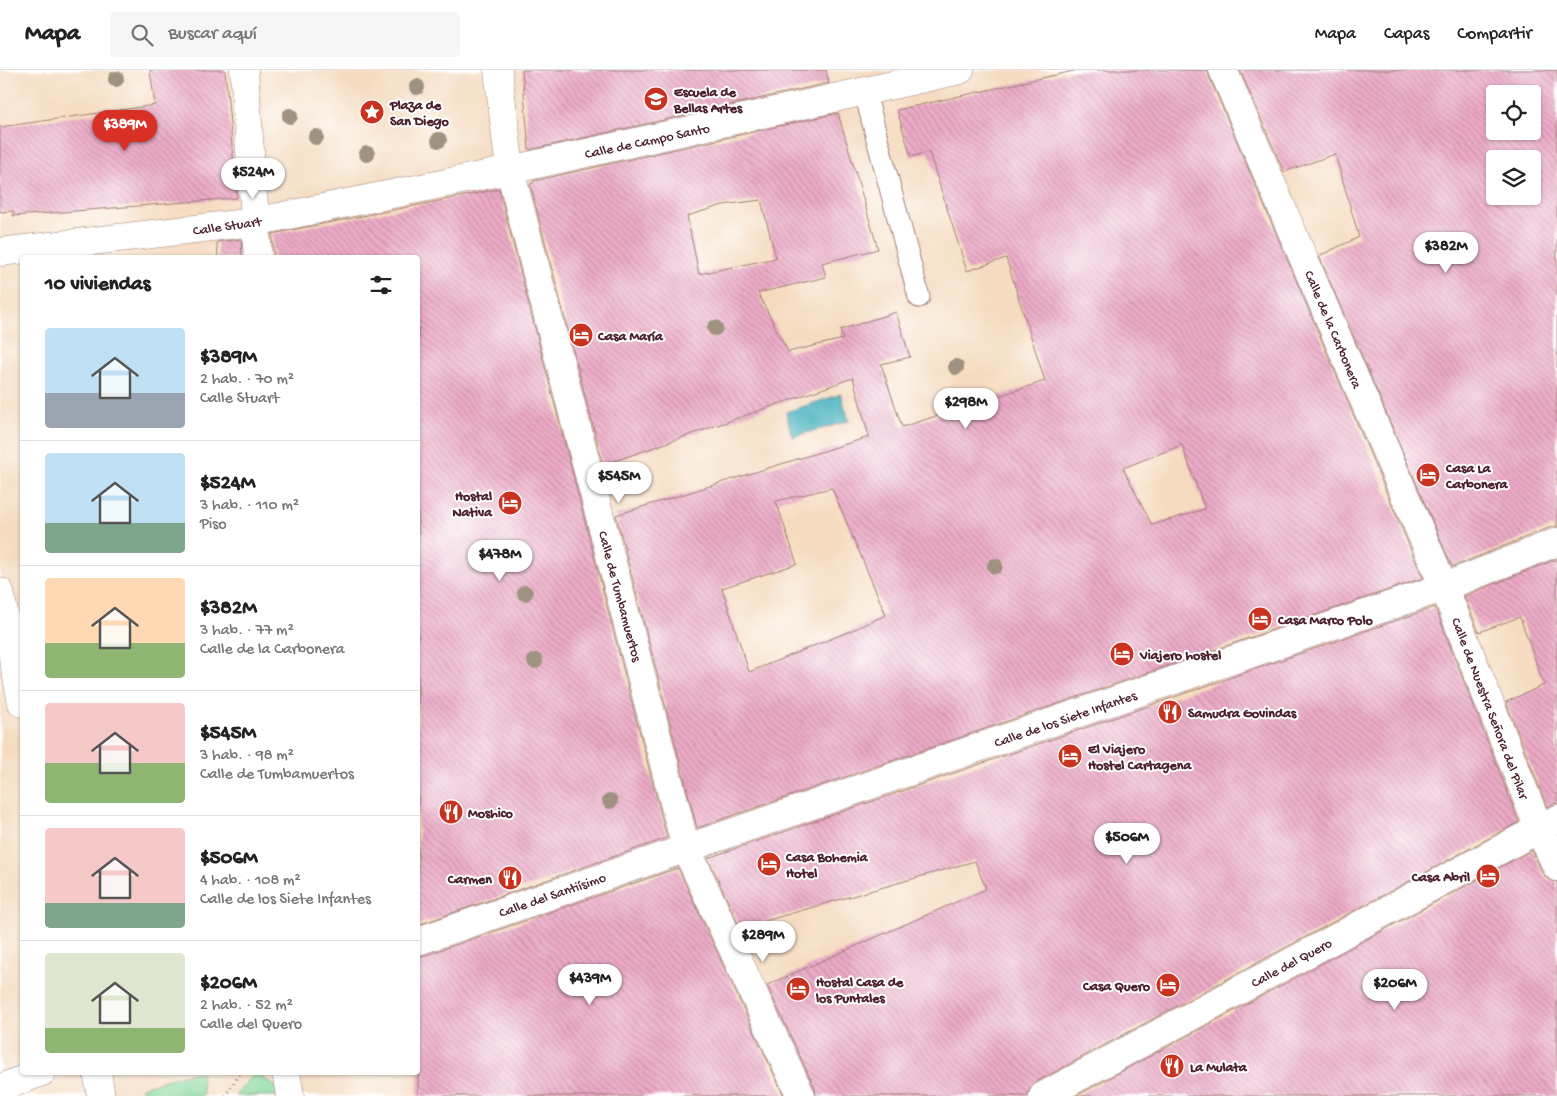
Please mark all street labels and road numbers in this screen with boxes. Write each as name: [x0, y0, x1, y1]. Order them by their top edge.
street label: Calle de Campo Santo: [583, 121, 712, 164]
street label: Calle Stuart: [192, 214, 264, 241]
street label: Calle de la Carbonera: [1299, 268, 1365, 393]
street label: Calle de Tumbamuertos: [593, 529, 644, 665]
street label: Calle de Nuestra Señora del Pilar: [1446, 616, 1532, 803]
street label: Calle de los Siete Infantes: [992, 688, 1140, 753]
street label: Calle del Santiísimo: [497, 870, 609, 923]
street label: Calle del Quero: [1249, 936, 1336, 993]

